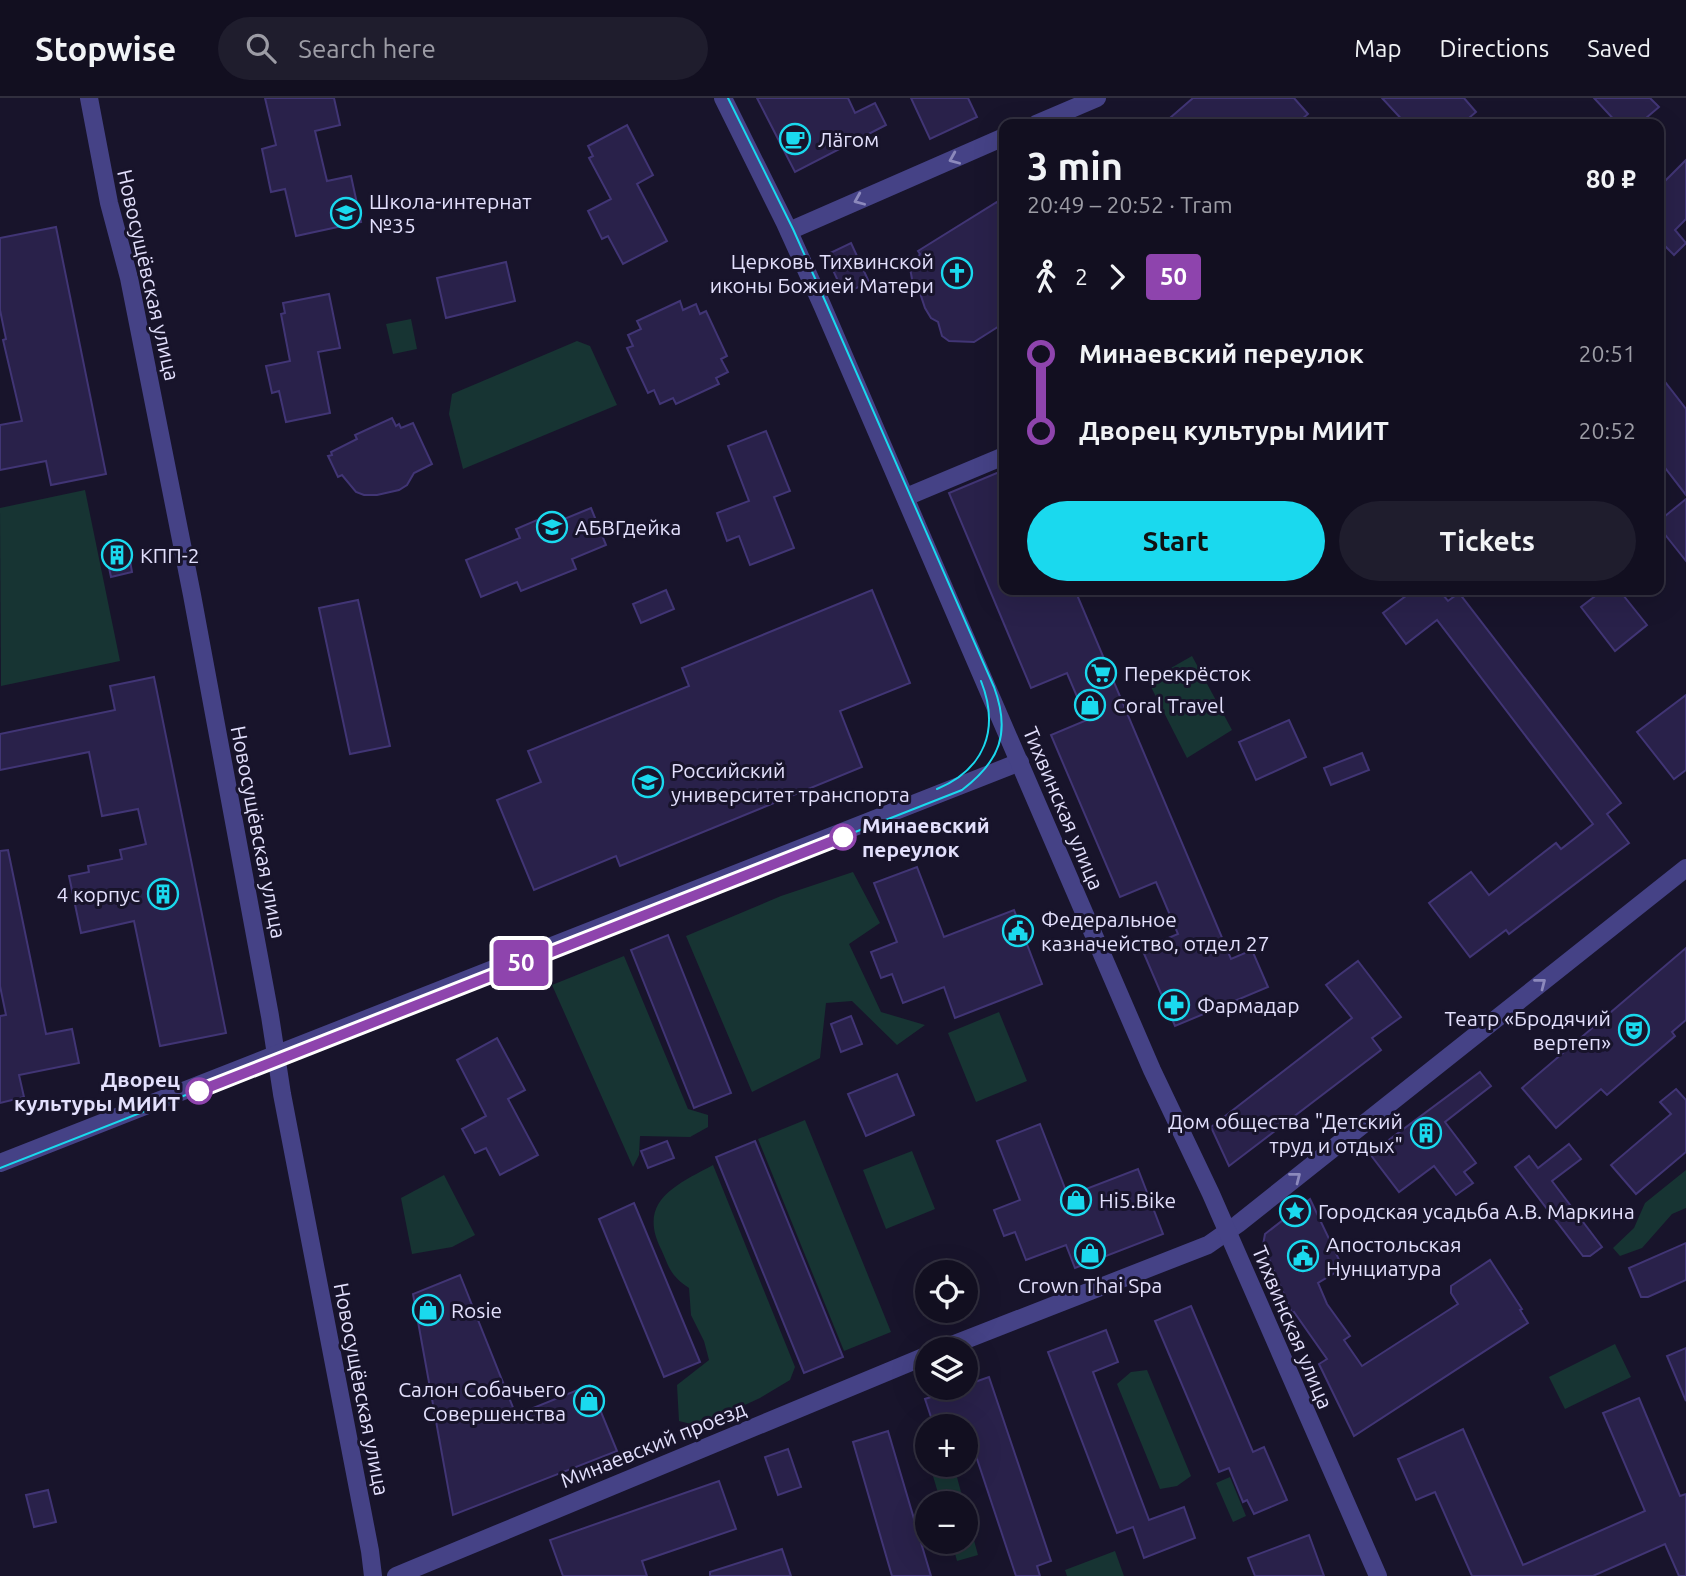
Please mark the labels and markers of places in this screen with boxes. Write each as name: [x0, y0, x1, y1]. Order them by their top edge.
cafe icon: Лäгом: [778, 122, 812, 156]
place label: Лäгом: [818, 127, 879, 151]
place label: Школа-интернат №35: [369, 189, 532, 237]
school or university icon: Школа-интернат №35: [329, 196, 363, 230]
place label: Церковь Тихвинской иконы Божией Матери: [710, 249, 934, 297]
church icon: Церковь Тихвинской иконы Божией Матери: [940, 256, 974, 290]
school or university icon: АБВГдейка: [535, 510, 569, 544]
place label: АБВГдейка: [575, 515, 681, 539]
building icon: КПП-2: [100, 538, 134, 572]
place label: КПП-2: [140, 543, 200, 567]
supermarket icon: Перекрёсток: [1084, 656, 1118, 690]
place label: Перекрёсток: [1124, 661, 1251, 685]
shop icon: Coral Travel: [1073, 688, 1107, 722]
place label: Coral Travel: [1113, 693, 1224, 717]
place label: Российский университет транспорта: [671, 758, 910, 806]
school or university icon: Российский университет транспорта: [631, 765, 665, 799]
place label: Минаевский переулок: [862, 813, 990, 861]
marker: Минаевский переулок: [830, 824, 856, 850]
building icon: 4 корпус: [146, 877, 180, 911]
place label: 4 корпус: [56, 882, 140, 906]
place label: Федеральное казначейство, отдел 27: [1041, 907, 1269, 955]
public building icon: Федеральное казначейство, отдел 27: [1001, 914, 1035, 948]
pharmacy icon: Фармадар: [1157, 988, 1191, 1022]
place label: Фармадар: [1197, 993, 1299, 1017]
place label: Театр «Бродячий вертеп»: [1445, 1006, 1611, 1054]
theatre icon: Театр «Бродячий вертеп»: [1617, 1013, 1651, 1047]
place label: Дворец культуры МИИТ: [14, 1067, 180, 1115]
marker: Дворец культуры МИИТ: [186, 1078, 212, 1104]
place label: Дом общества "Детский труд и отдых": [1168, 1109, 1403, 1157]
building icon: Дом общества "Детский труд и отдых": [1409, 1116, 1443, 1150]
shop icon: Hi5.Bike: [1059, 1183, 1093, 1217]
place label: Hi5.Bike: [1099, 1188, 1176, 1212]
place icon: Городская усадьба А.В. Маркина: [1278, 1194, 1312, 1228]
place label: Городская усадьба А.В. Маркина: [1318, 1199, 1635, 1223]
place label: Апостольская Нунциатура: [1326, 1232, 1461, 1280]
shop icon: Crown Thai Spa: [1073, 1236, 1107, 1270]
public building icon: Апостольская Нунциатура: [1286, 1239, 1320, 1273]
place label: Crown Thai Spa: [1018, 1273, 1162, 1297]
shop icon: Rosie: [411, 1293, 445, 1327]
place label: Rosie: [451, 1298, 502, 1322]
place label: Салон Собачьего Совершенства: [398, 1377, 566, 1425]
shop icon: Салон Собачьего Совершенства: [572, 1384, 606, 1418]

